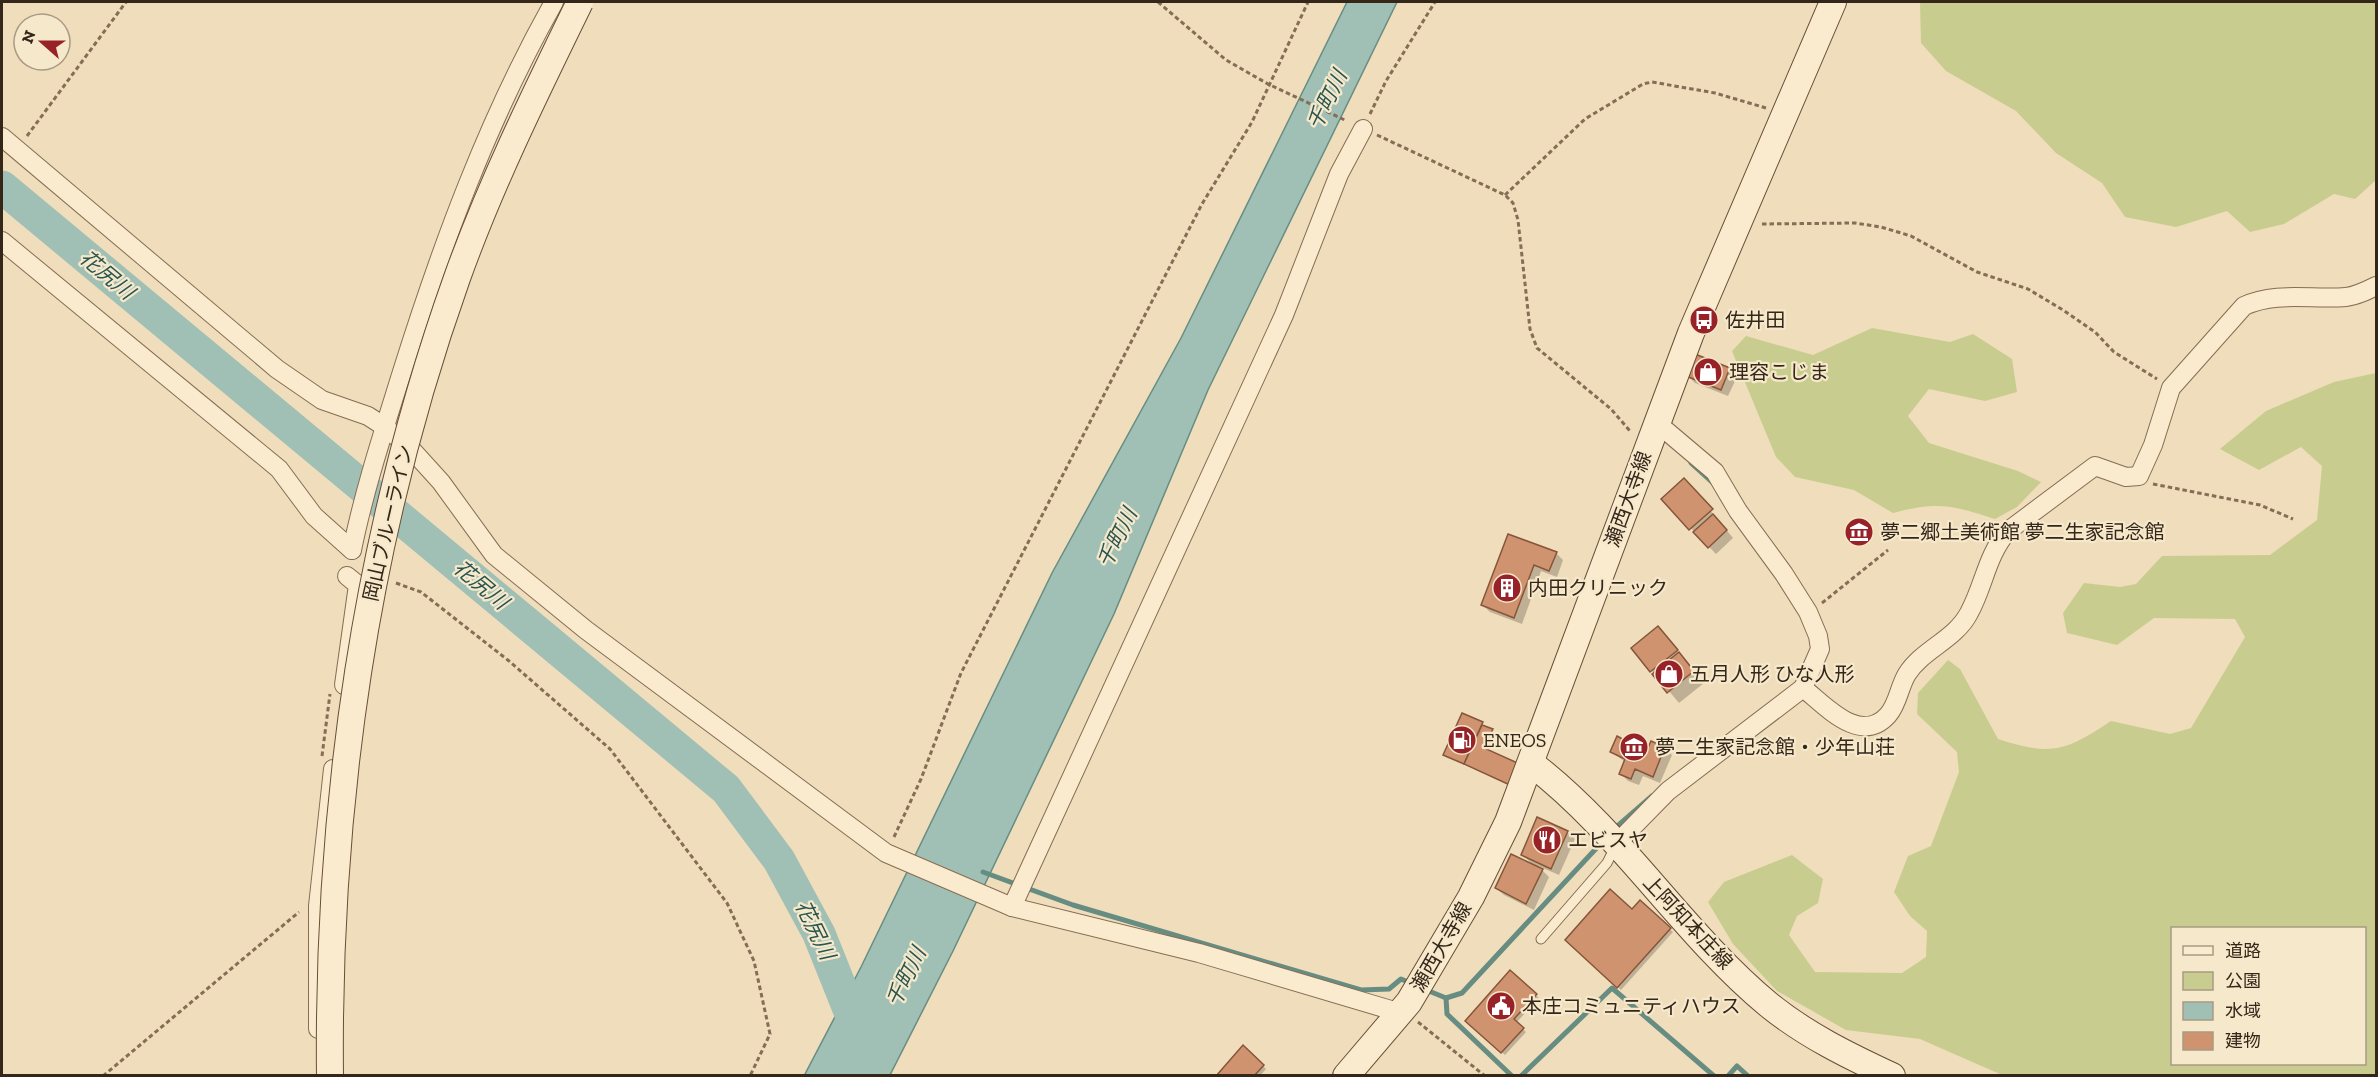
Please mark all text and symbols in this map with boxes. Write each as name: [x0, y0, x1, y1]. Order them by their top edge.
north arrow: [12, 12, 72, 72]
text: N: [17, 28, 40, 46]
water label: 千町川: [1302, 64, 1352, 134]
water label: 花尻川: [75, 245, 141, 306]
bus stop icon: 佐井田: [1688, 304, 1720, 336]
place label: 佐井田: [1725, 308, 1785, 332]
shop icon: 理容こじま: [1692, 356, 1724, 388]
place label: 理容こじま: [1729, 360, 1829, 384]
street label: 岡山ブルーライン: [358, 442, 418, 604]
street label: 瀬西大寺線: [1600, 448, 1656, 550]
water label: 千町川: [1092, 502, 1142, 572]
museum icon: 夢二郷土美術館 夢二生家記念館: [1843, 516, 1875, 548]
place label: 夢二郷土美術館 夢二生家記念館: [1880, 520, 2165, 544]
water label: 花尻川: [449, 555, 515, 616]
building icon: 内田クリニック: [1491, 572, 1523, 604]
place label: 内田クリニック: [1528, 576, 1668, 600]
shop icon: 五月人形 ひな人形: [1653, 658, 1685, 690]
place label: 五月人形 ひな人形: [1690, 662, 1855, 686]
fuel station icon: ENEOS: [1446, 724, 1478, 756]
place label: ENEOS: [1483, 728, 1547, 752]
museum icon: 夢二生家記念館・少年山荘: [1618, 731, 1650, 763]
place label: 夢二生家記念館・少年山荘: [1655, 735, 1895, 759]
restaurant icon: エビスヤ: [1531, 824, 1563, 856]
place label: エビスヤ: [1568, 828, 1648, 852]
street label: 上阿知本庄線: [1638, 870, 1738, 974]
water label: 花尻川: [790, 896, 841, 965]
street label: 瀬西大寺線: [1406, 898, 1476, 996]
legend: [2171, 927, 2366, 1065]
text: 道路: [2225, 940, 2261, 962]
water label: 千町川: [881, 941, 931, 1011]
text: 公園: [2225, 970, 2261, 992]
public building icon: 本庄コミュニティハウス: [1485, 990, 1517, 1022]
place label: 本庄コミュニティハウス: [1522, 994, 1741, 1018]
text: 水域: [2225, 1000, 2261, 1022]
text: 建物: [2225, 1030, 2261, 1052]

